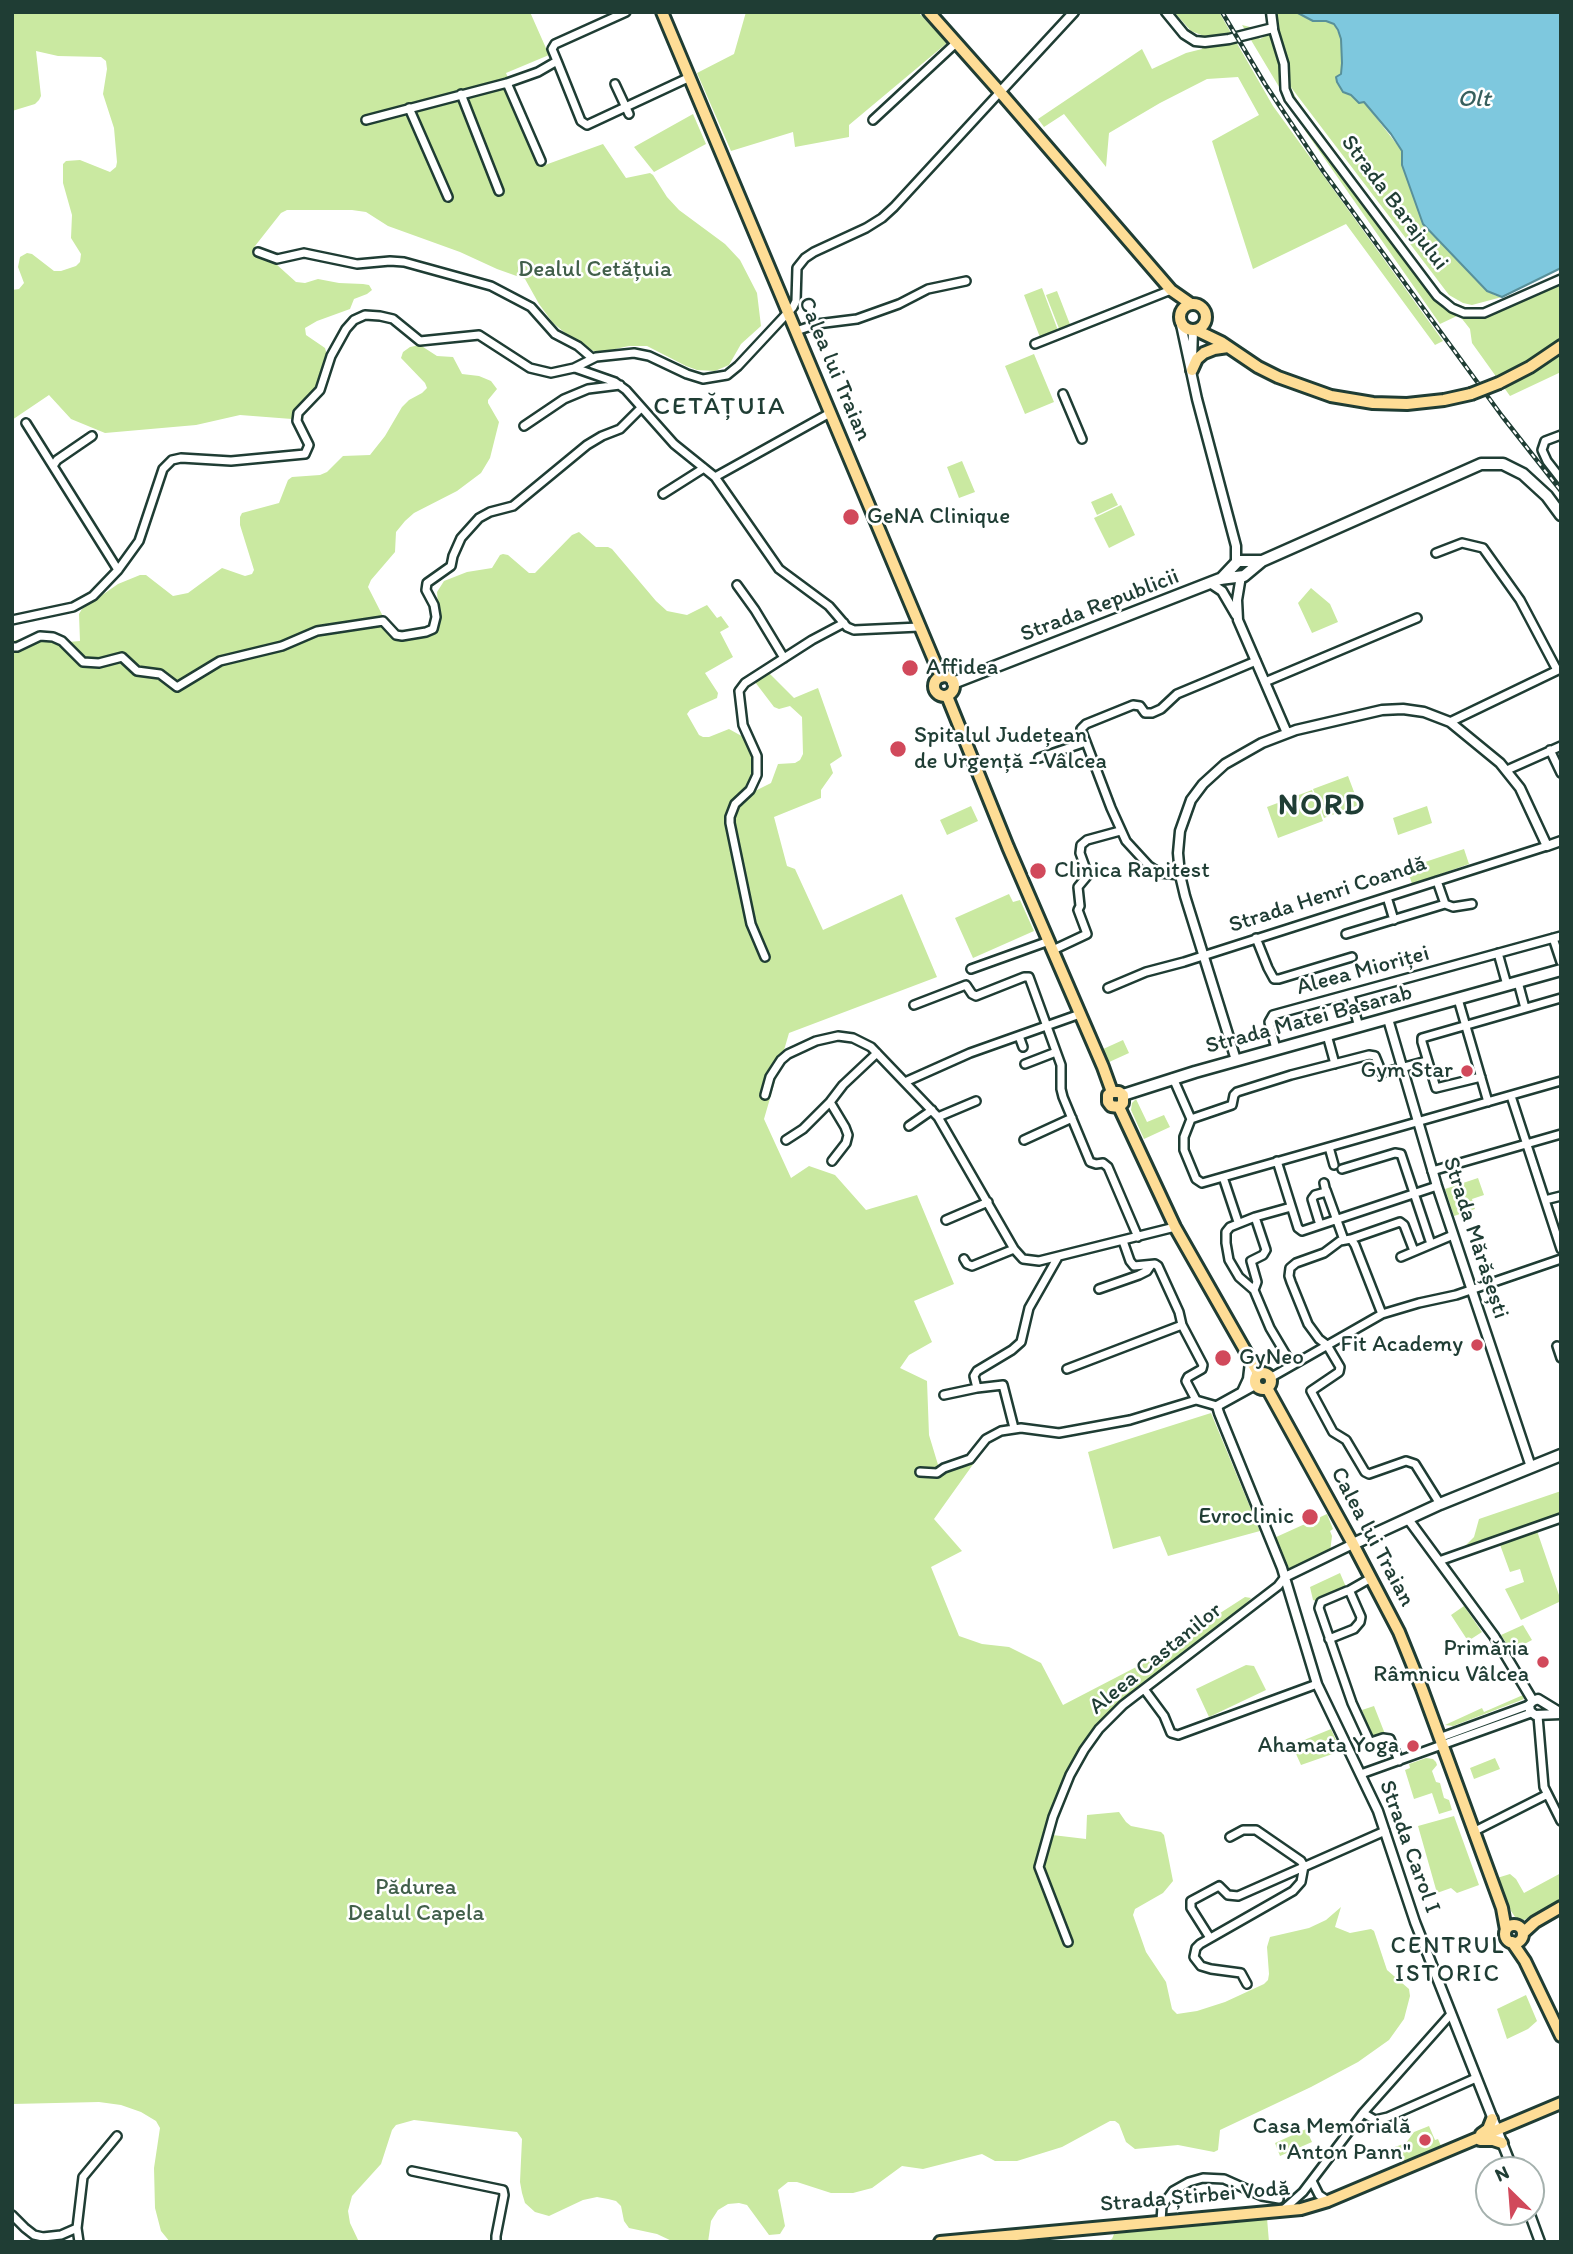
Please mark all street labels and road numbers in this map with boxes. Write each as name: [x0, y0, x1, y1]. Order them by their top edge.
street label: Strada Barajului: [1334, 130, 1454, 276]
street label: Calea lui Traian: [791, 293, 877, 445]
street label: Strada Republicii: [1017, 563, 1183, 649]
street label: Strada Henri Coandă: [1226, 850, 1430, 940]
street label: Aleea Mioriței: [1294, 940, 1432, 1002]
street label: Strada Matei Basarab: [1203, 979, 1415, 1061]
street label: Strada Mărășești: [1436, 1154, 1514, 1322]
street label: Calea lui Traian: [1324, 1463, 1420, 1611]
street label: Aleea Castanilor: [1084, 1597, 1228, 1721]
street label: Strada Carol I: [1372, 1777, 1446, 1917]
street label: Strada Știrbei Vodă: [1099, 2175, 1291, 2219]

